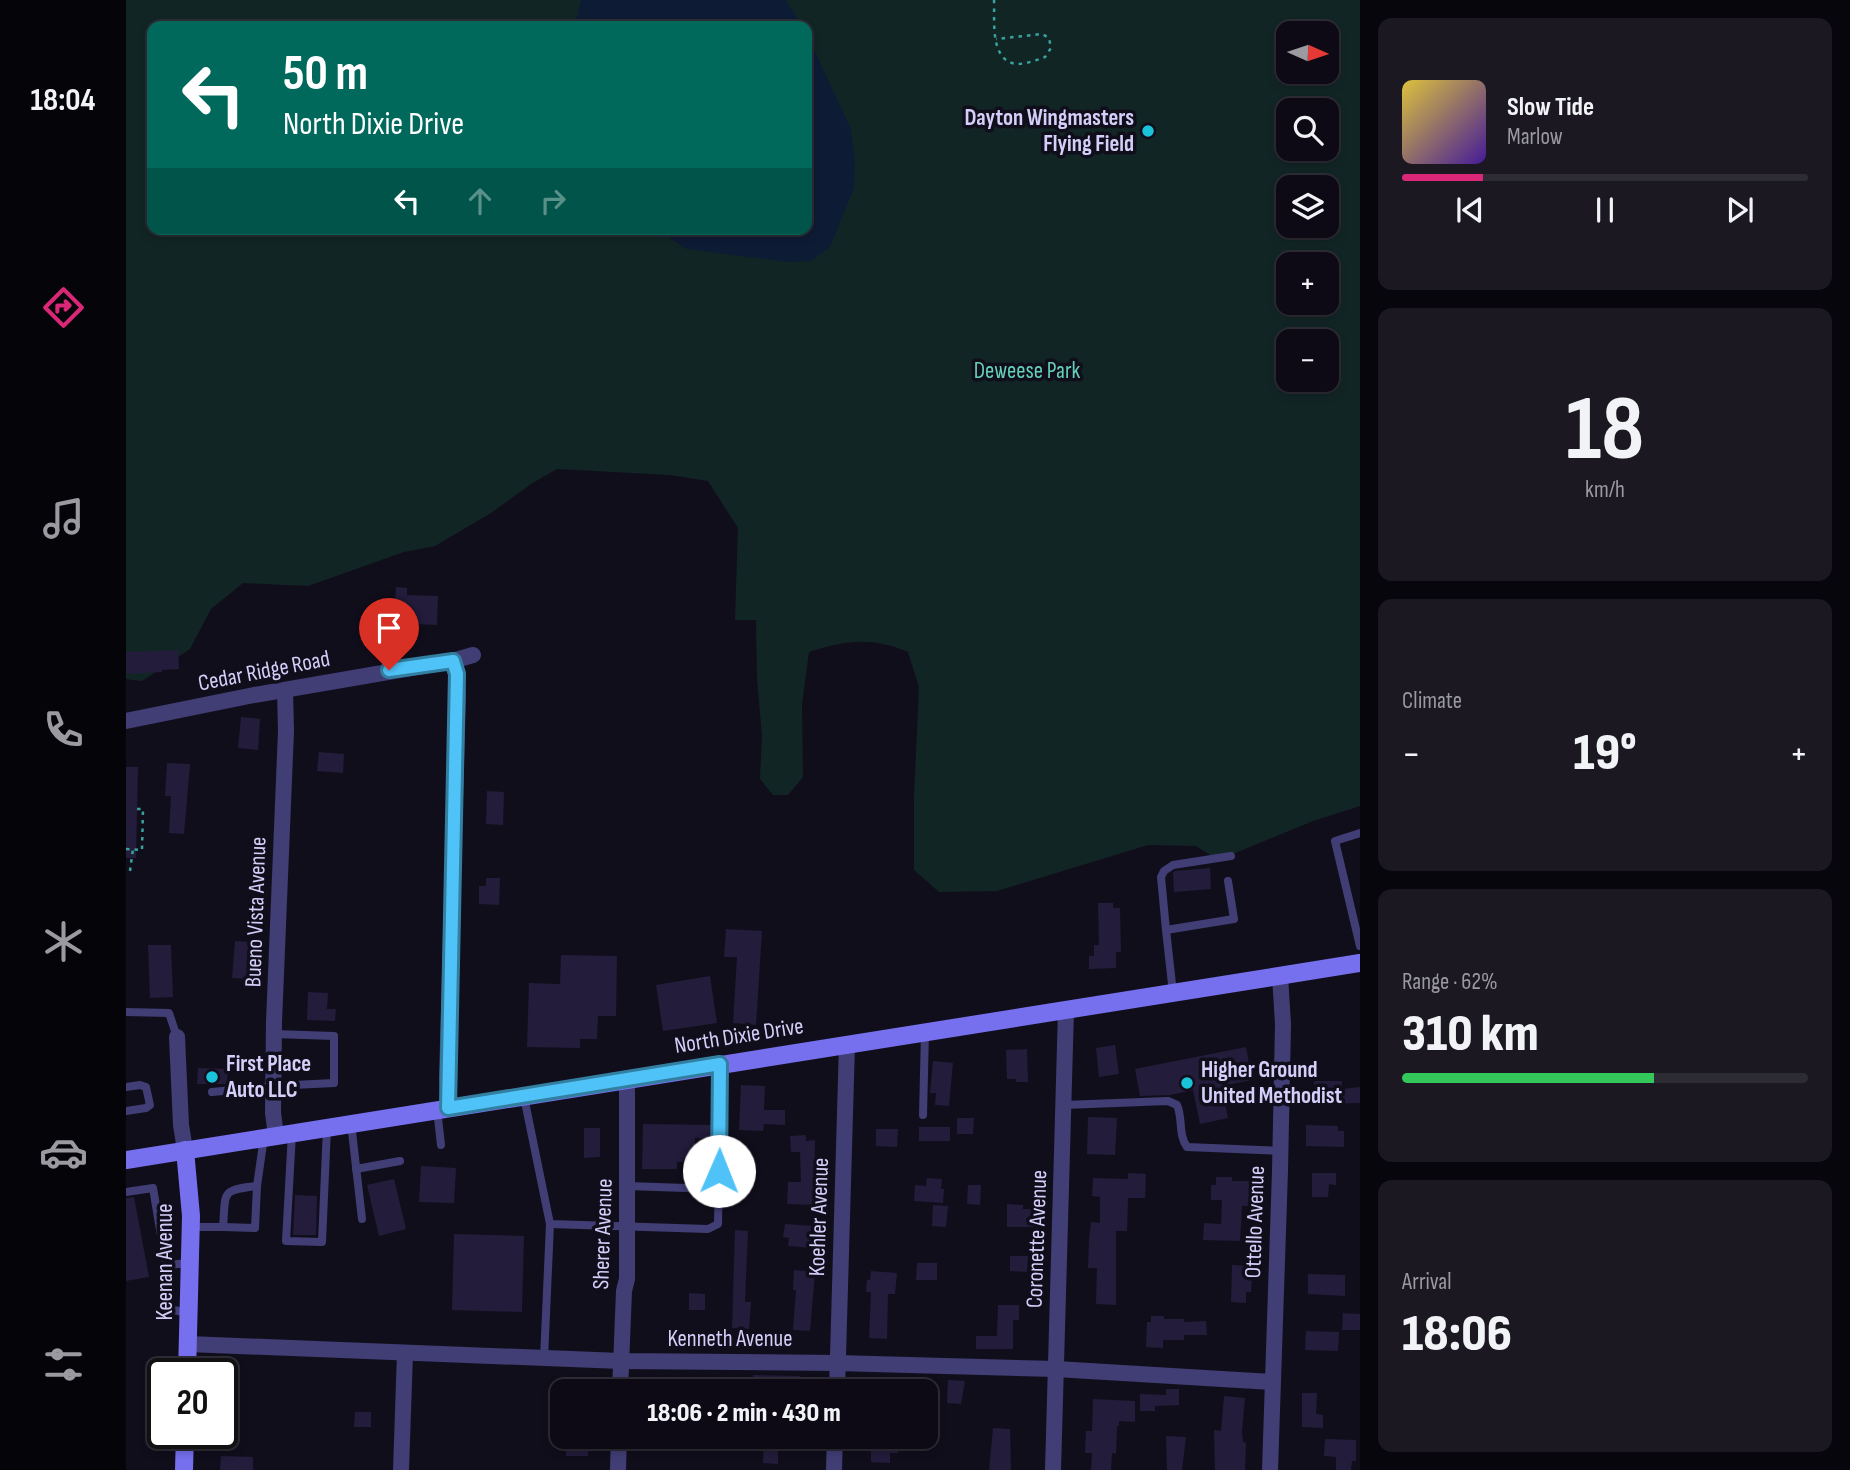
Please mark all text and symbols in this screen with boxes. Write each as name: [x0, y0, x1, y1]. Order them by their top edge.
north arrow: [1276, 21, 1339, 84]
map controls: [1276, 21, 1339, 392]
text: 50 m: [283, 45, 368, 104]
icon: left: [168, 49, 259, 140]
text: 18:04: [31, 81, 95, 120]
text: Slow Tide: [1507, 92, 1594, 123]
button: search: [1276, 98, 1339, 161]
place label: Dayton Wingmasters Flying Field: [965, 104, 1134, 158]
text: North Dixie Drive: [283, 105, 464, 144]
marker: Dayton Wingmasters Flying Field: [1140, 123, 1156, 139]
text: Marlow: [1507, 123, 1563, 151]
button: layers: [1276, 175, 1339, 238]
icon: left: [388, 182, 426, 220]
icon: ahead: [461, 182, 499, 220]
icon: right: [534, 182, 572, 220]
icon: previous: [1451, 191, 1489, 229]
icon: pause: [1586, 191, 1624, 229]
icon: next: [1721, 191, 1759, 229]
button: +: [1276, 252, 1339, 315]
icon: directions: [39, 283, 88, 332]
button: −: [1276, 329, 1339, 392]
park label: Deweese Park: [974, 357, 1081, 385]
text: 18: [1566, 376, 1644, 485]
text: km/h: [1585, 476, 1625, 504]
icon: music: [39, 494, 88, 543]
pin: [359, 598, 419, 670]
icon: arrive: [370, 609, 408, 647]
street label: Cedar Ridge Road: [196, 645, 332, 697]
text: Climate: [1402, 687, 1462, 715]
icon: phone: [39, 705, 88, 754]
text: 19°: [1573, 722, 1637, 785]
text: −: [1402, 732, 1421, 777]
text: +: [1789, 732, 1808, 777]
street label: Bueno Vista Avenue: [239, 836, 273, 988]
icon: climate: [39, 917, 88, 966]
text: Range · 62%: [1402, 968, 1498, 996]
text: 310 km: [1402, 1003, 1539, 1066]
street label: North Dixie Drive: [672, 1012, 806, 1060]
place label: First Place Auto LLC: [225, 1050, 311, 1104]
place label: Higher Ground United Methodist: [1201, 1056, 1343, 1110]
marker: First Place Auto LLC: [204, 1069, 220, 1085]
marker: Higher Ground United Methodist: [1179, 1075, 1195, 1091]
icon: car: [39, 1128, 88, 1177]
position arrow: [682, 1134, 756, 1208]
street label: Koehler Avenue: [803, 1157, 835, 1277]
street label: Ottello Avenue: [1239, 1165, 1271, 1279]
street label: Coronette Avenue: [1021, 1169, 1053, 1309]
street label: Sherer Avenue: [587, 1178, 619, 1290]
street label: Keenan Avenue: [151, 1204, 179, 1320]
text: Arrival: [1402, 1268, 1451, 1296]
text: 18:06: [1402, 1303, 1512, 1366]
street label: Kenneth Avenue: [668, 1325, 792, 1353]
icon: filters: [39, 1340, 88, 1389]
speed limit sign: 20: [147, 1358, 238, 1449]
text: 18:06 · 2 min · 430 m: [647, 1398, 841, 1429]

